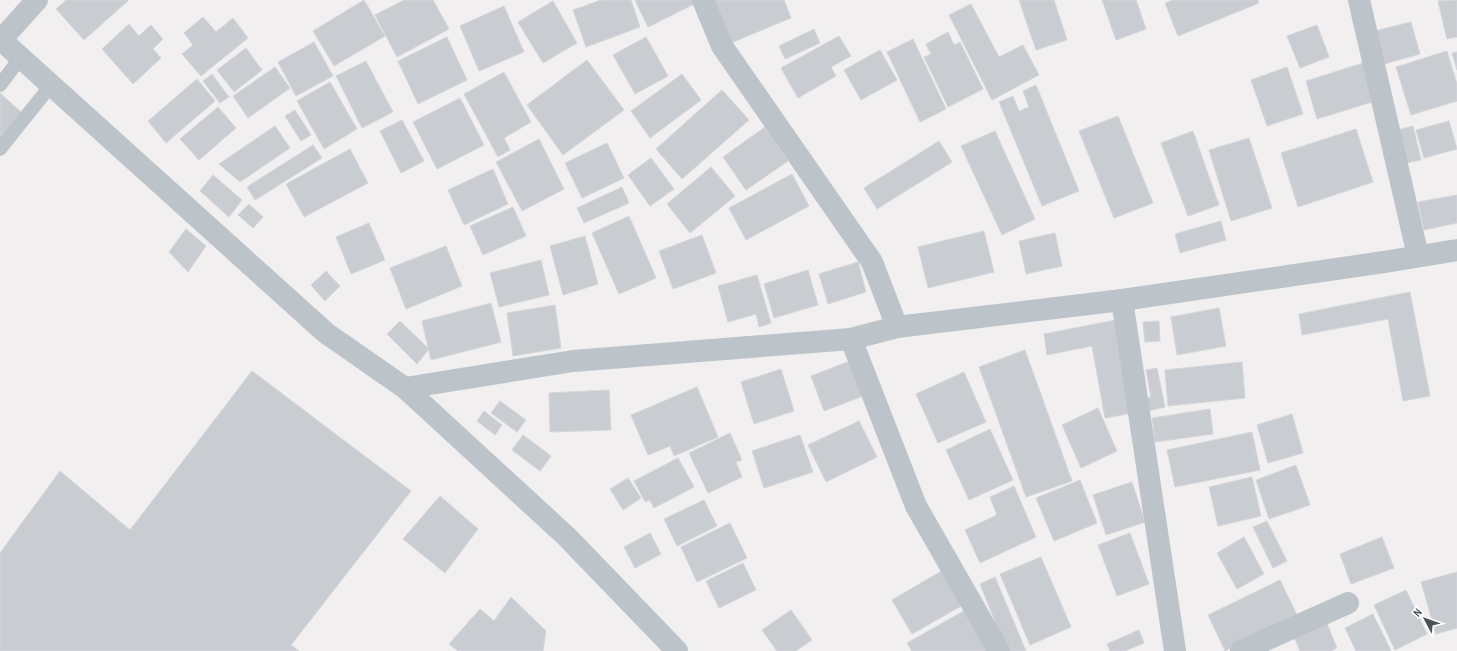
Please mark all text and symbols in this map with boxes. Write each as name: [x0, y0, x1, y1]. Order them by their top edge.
north arrow: [1405, 599, 1445, 639]
text: N: [1410, 605, 1425, 619]

